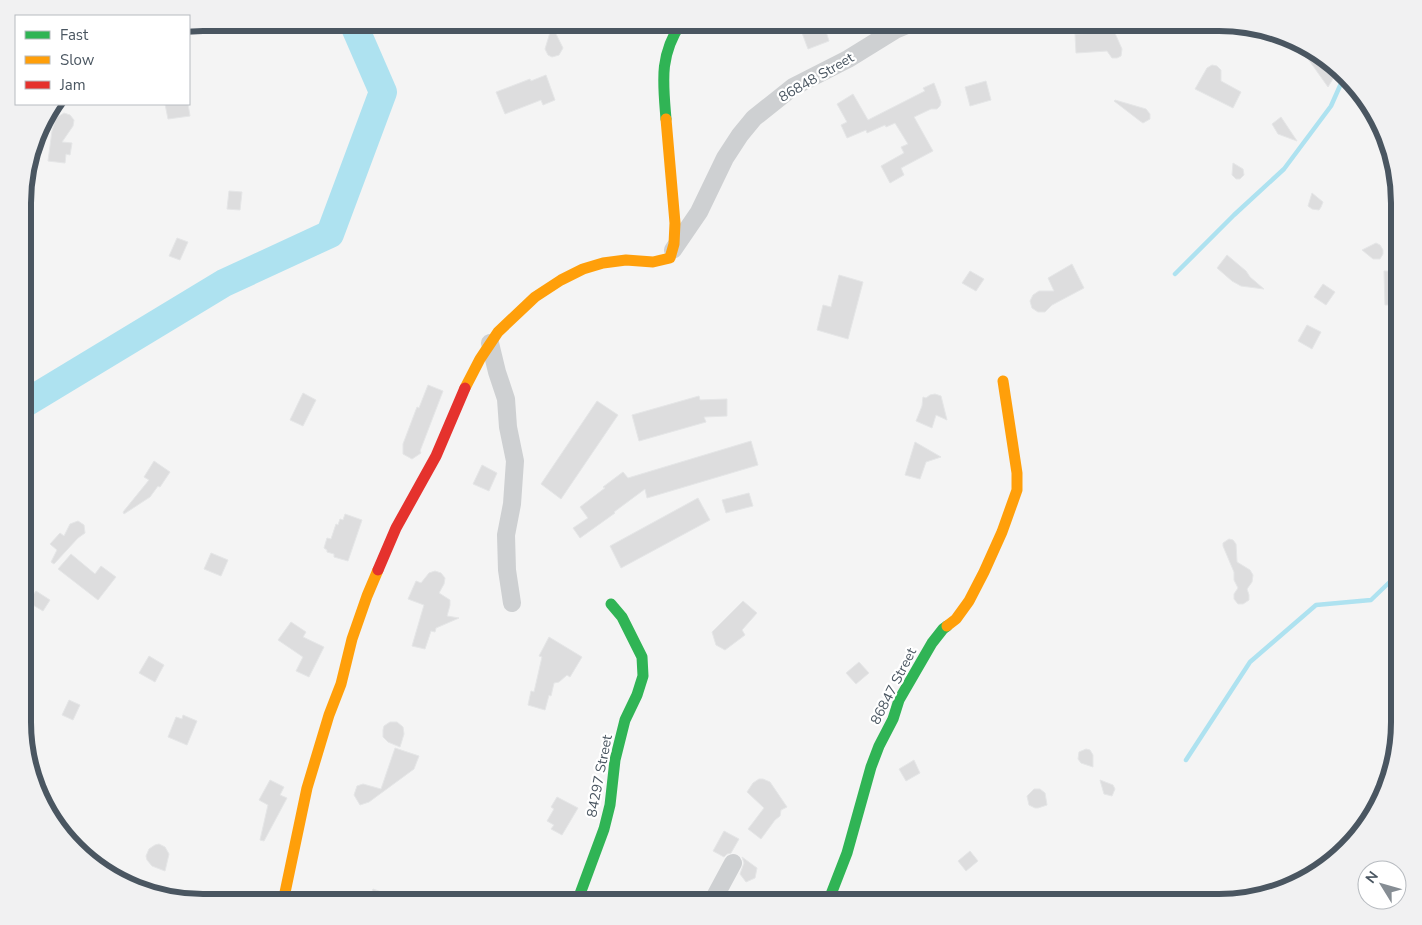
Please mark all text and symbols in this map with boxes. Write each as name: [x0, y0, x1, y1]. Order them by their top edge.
legend: [15, 15, 190, 105]
text: Fast: [60, 25, 89, 45]
street label: 86848 Street: [775, 48, 857, 107]
text: Slow: [60, 50, 95, 70]
text: Jam: [59, 75, 86, 95]
street label: 86847 Street: [866, 644, 921, 728]
street label: 84297 Street: [582, 733, 617, 819]
north arrow: [1357, 860, 1407, 910]
text: N: [1361, 868, 1383, 887]

